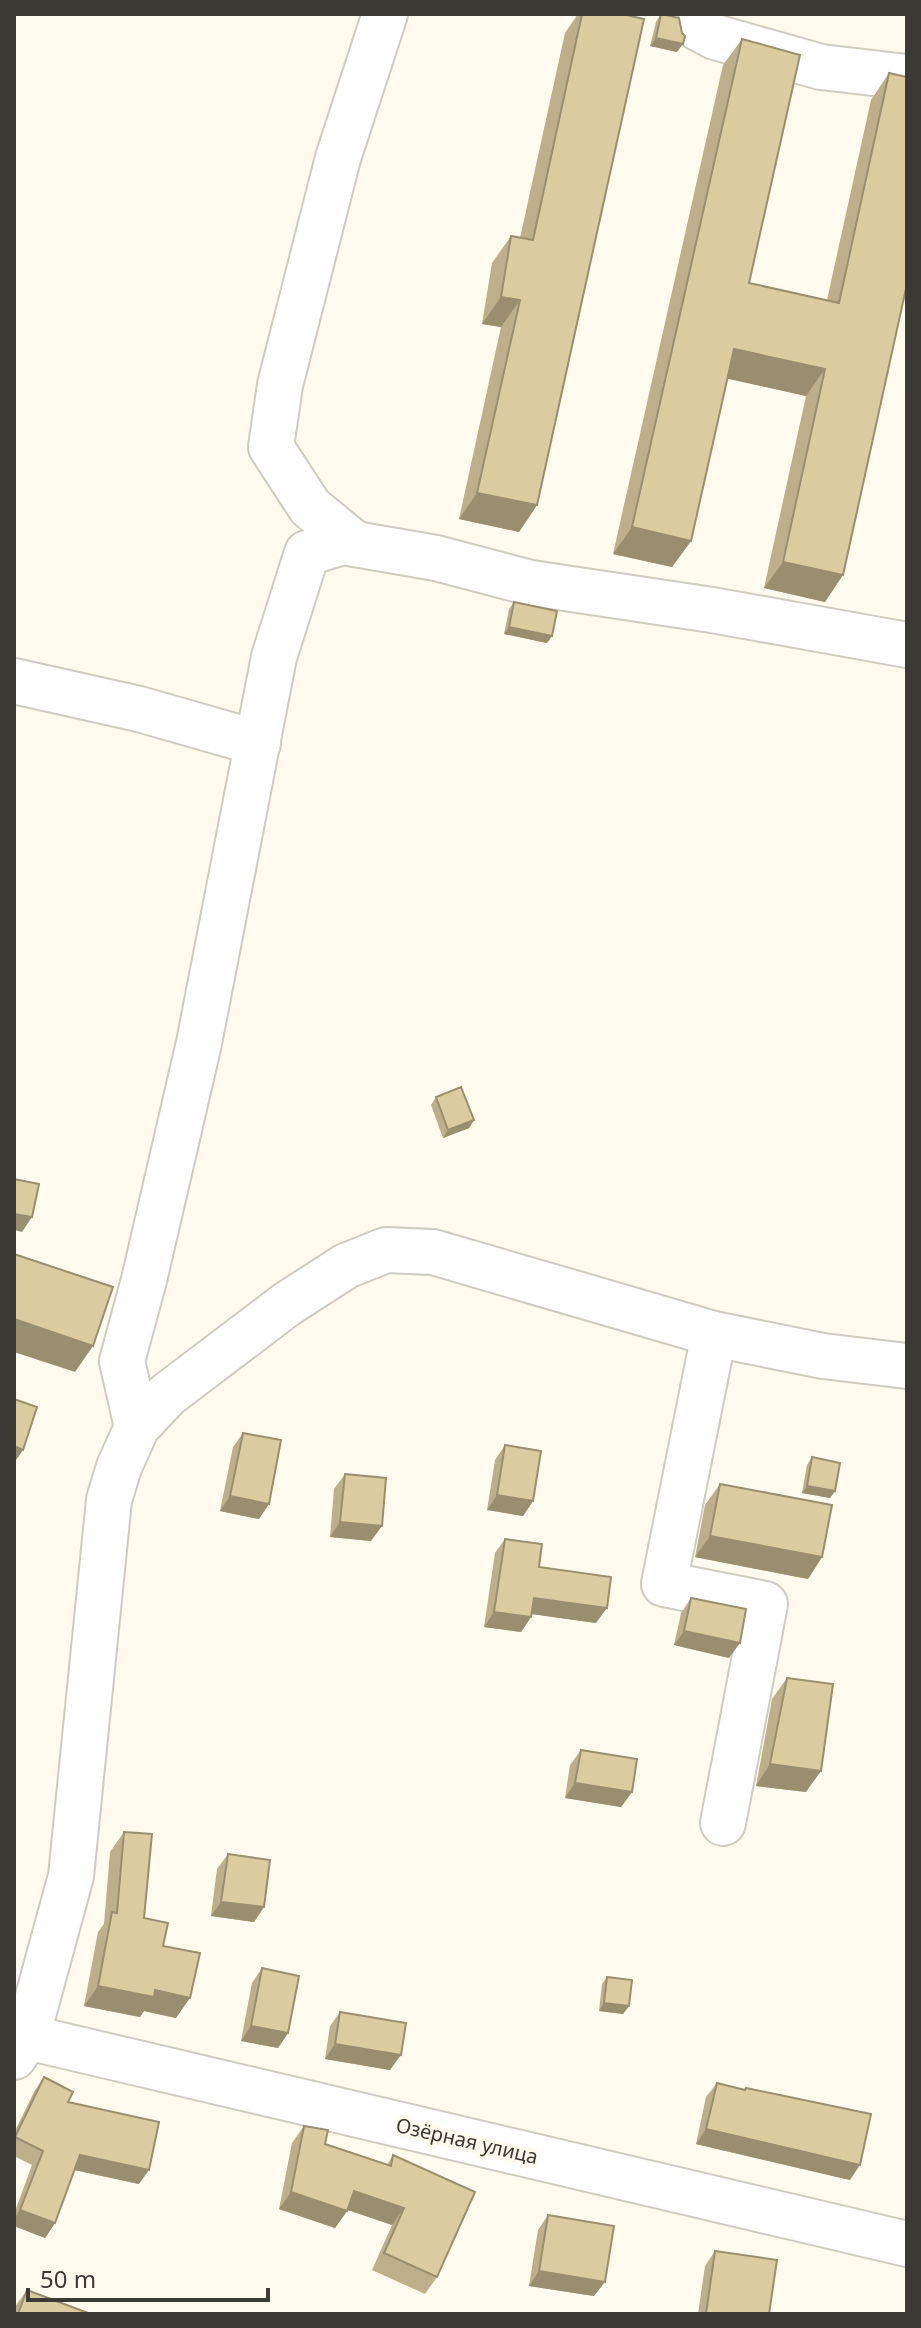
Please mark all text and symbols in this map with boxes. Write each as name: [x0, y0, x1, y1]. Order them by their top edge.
street label: Озёрная улица: [393, 2111, 541, 2170]
scale bar: [28, 2252, 268, 2302]
text: 50 m: [40, 2262, 96, 2295]

